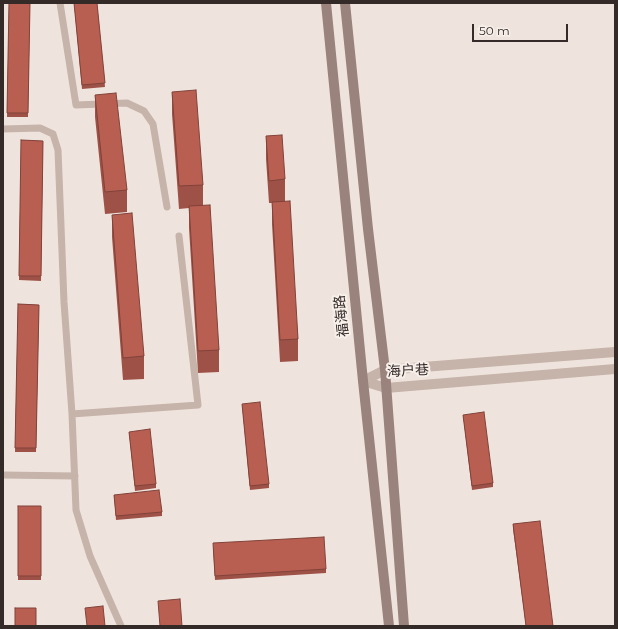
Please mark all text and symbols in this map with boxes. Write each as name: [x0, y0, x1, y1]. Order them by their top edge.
scale bar: [474, 16, 570, 42]
text: 50 m: [479, 23, 510, 38]
street label: 福海路: [331, 294, 353, 338]
street label: 海户巷: [387, 362, 429, 380]

